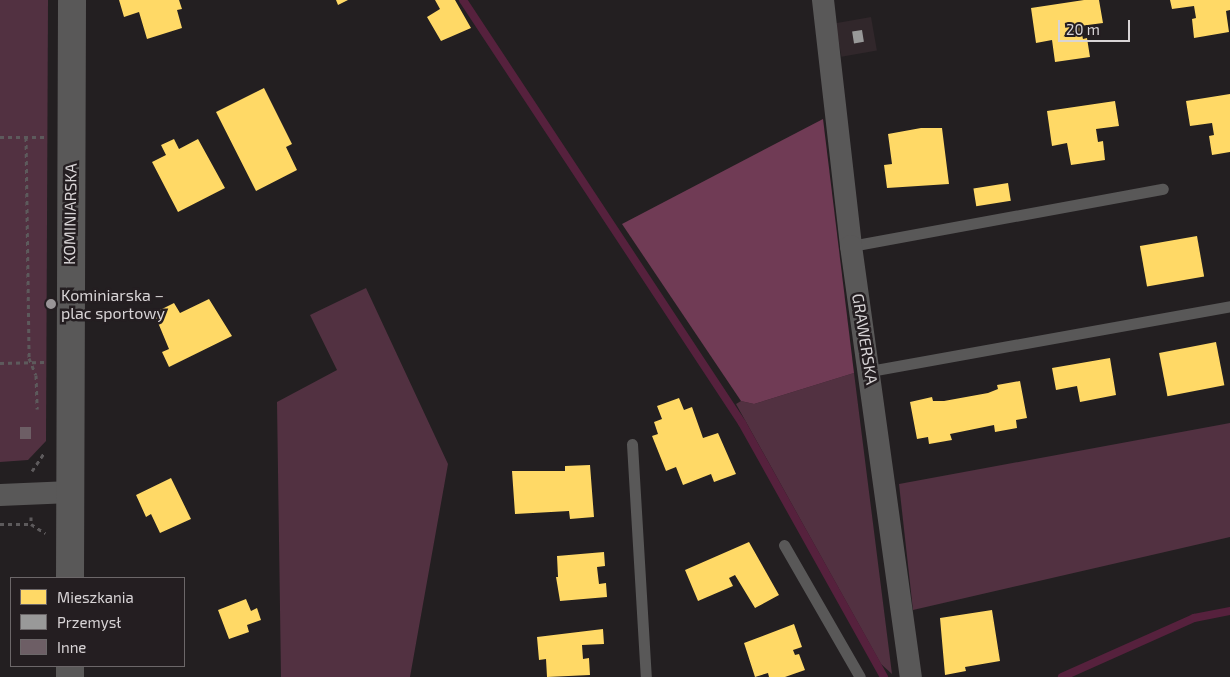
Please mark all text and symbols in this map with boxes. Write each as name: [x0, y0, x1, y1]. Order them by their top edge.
scale bar: [1060, 10, 1132, 42]
text: 20 m: [1066, 20, 1100, 38]
street label: KOMINIARSKA: [60, 163, 80, 265]
place label: Kominiarska – plac sportowy: [61, 285, 165, 323]
street label: GRAWERSKA: [848, 292, 882, 386]
marker: Kominiarska – plac sportowy: [45, 298, 57, 310]
legend: [10, 577, 185, 667]
text: Mieszkania: [57, 588, 134, 606]
text: Przemysł: [57, 613, 121, 631]
text: Inne: [57, 638, 86, 656]

